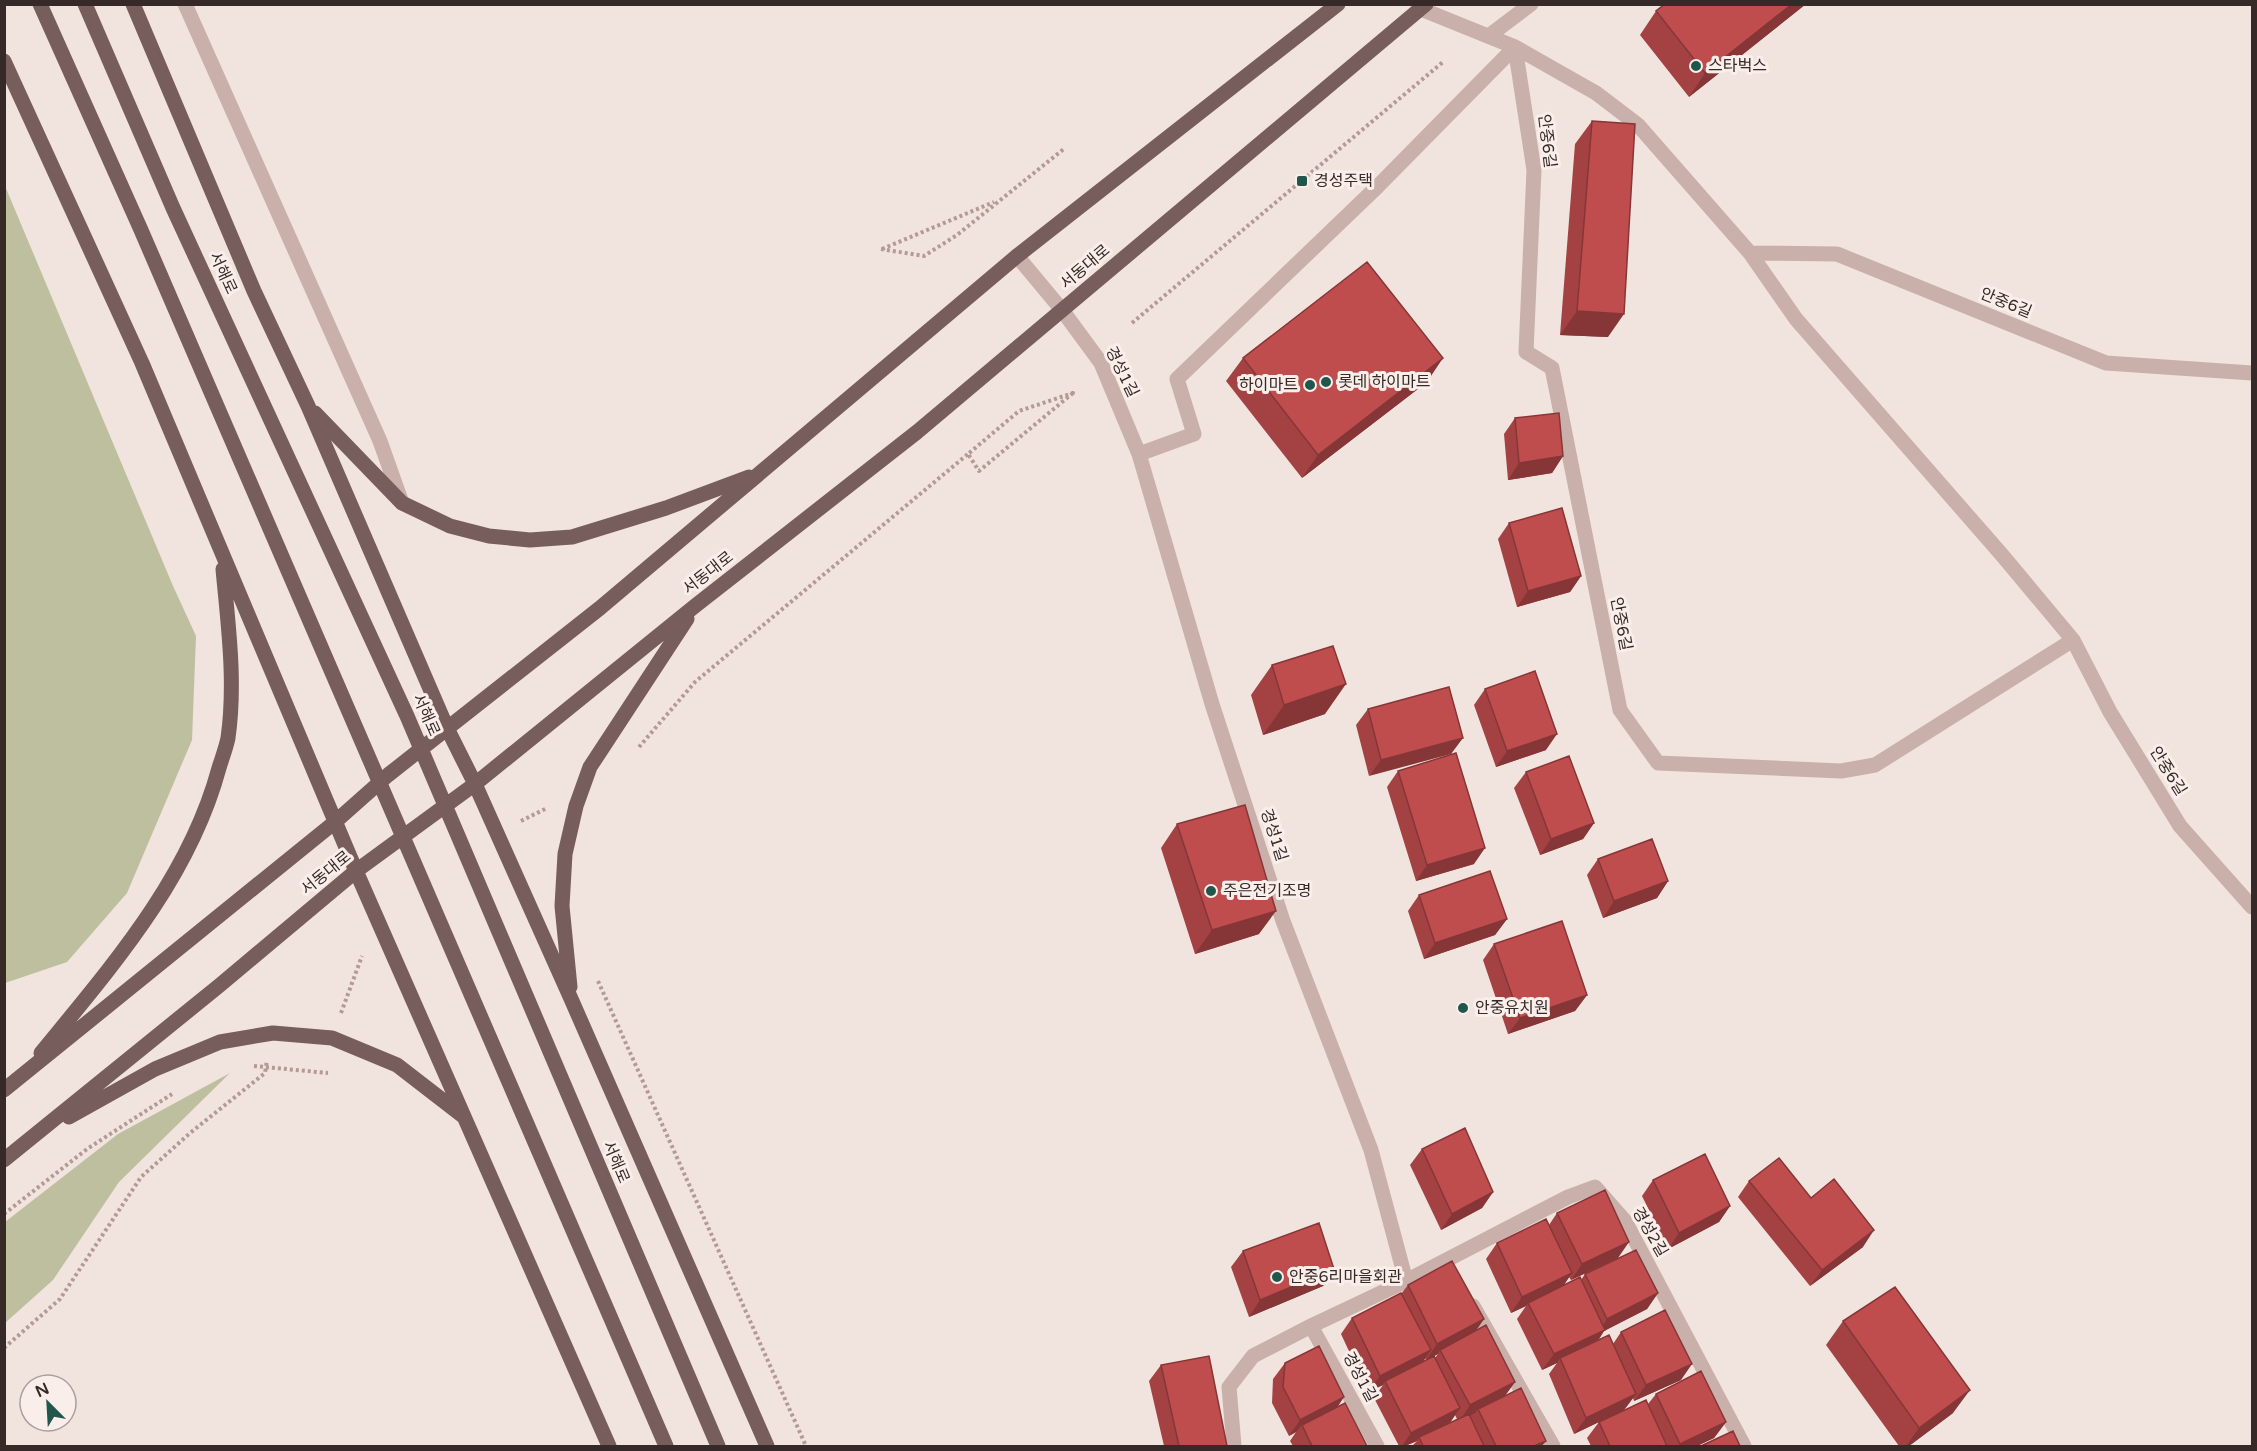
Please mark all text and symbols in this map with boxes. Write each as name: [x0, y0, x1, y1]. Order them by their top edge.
place label: 스타벅스: [1708, 56, 1767, 76]
marker: 스타벅스: [1689, 59, 1703, 73]
street label: 안중6길: [1534, 113, 1560, 169]
place label: 경성주택: [1314, 171, 1373, 191]
marker: 경성주택: [1295, 174, 1309, 188]
street label: 서동대로: [1056, 240, 1114, 294]
street label: 서해로: [205, 249, 242, 297]
street label: 안중6길: [1977, 284, 2035, 322]
street label: 경성1길: [1101, 343, 1143, 401]
place label: 롯데 하이마트: [1338, 372, 1430, 392]
place label: 하이마트: [1239, 375, 1298, 395]
marker: 롯데 하이마트: [1319, 375, 1333, 389]
marker: 하이마트: [1303, 378, 1317, 392]
street label: 서동대로: [679, 547, 738, 599]
street label: 안중6길: [1606, 595, 1636, 653]
street label: 서해로: [408, 691, 444, 739]
street label: 안중6길: [2145, 743, 2191, 799]
street label: 경성1길: [1256, 806, 1292, 864]
street label: 서동대로: [297, 847, 355, 899]
place label: 주은전기조명: [1223, 881, 1311, 901]
marker: 주은전기조명: [1204, 884, 1218, 898]
place label: 안중유치원: [1475, 998, 1549, 1018]
marker: 안중유치원: [1456, 1001, 1470, 1015]
street label: 서해로: [598, 1138, 634, 1186]
street label: 경성2길: [1628, 1204, 1672, 1260]
place label: 안중6리마을회관: [1289, 1267, 1402, 1287]
marker: 안중6리마을회관: [1270, 1270, 1284, 1284]
street label: 경성1길: [1338, 1348, 1382, 1406]
north arrow: [18, 1373, 78, 1433]
text: N: [32, 1378, 52, 1402]

